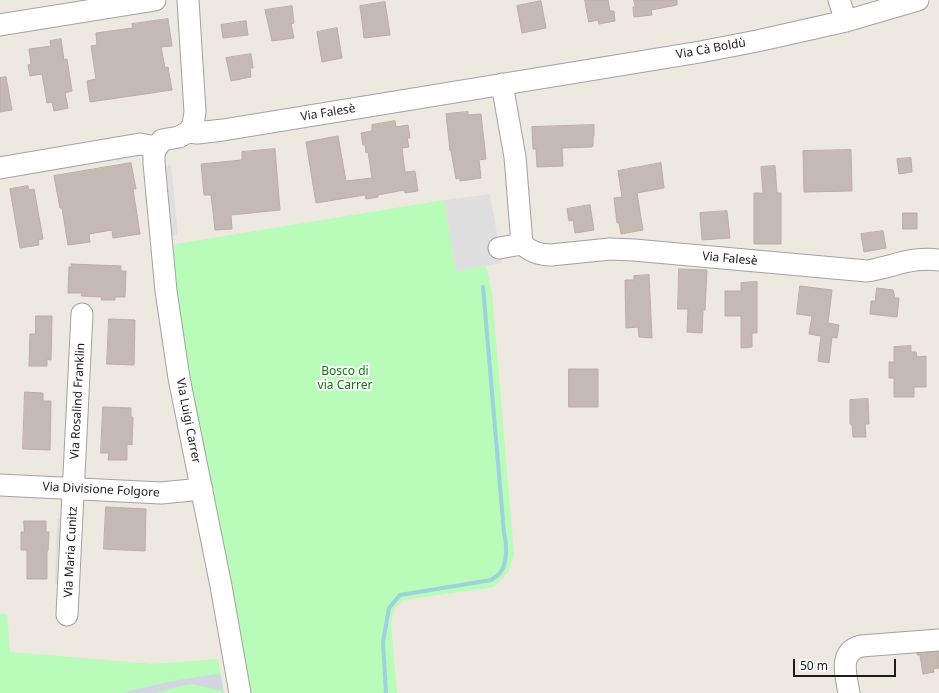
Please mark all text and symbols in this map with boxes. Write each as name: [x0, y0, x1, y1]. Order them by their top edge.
street label: Via Cà Boldù: [675, 36, 747, 62]
street label: Via Falesè: [299, 102, 357, 124]
street label: Via Falesè: [702, 249, 758, 269]
street label: Via Rosalind Franklin: [68, 342, 88, 460]
park label: Bosco di via Carrer: [318, 365, 372, 393]
street label: Via Luigi Carrer: [173, 377, 203, 465]
street label: Via Divisione Folgore: [42, 480, 160, 500]
street label: Via Maria Cunitz: [61, 506, 81, 598]
scale bar: [795, 651, 898, 677]
text: 50 m: [800, 657, 828, 674]

